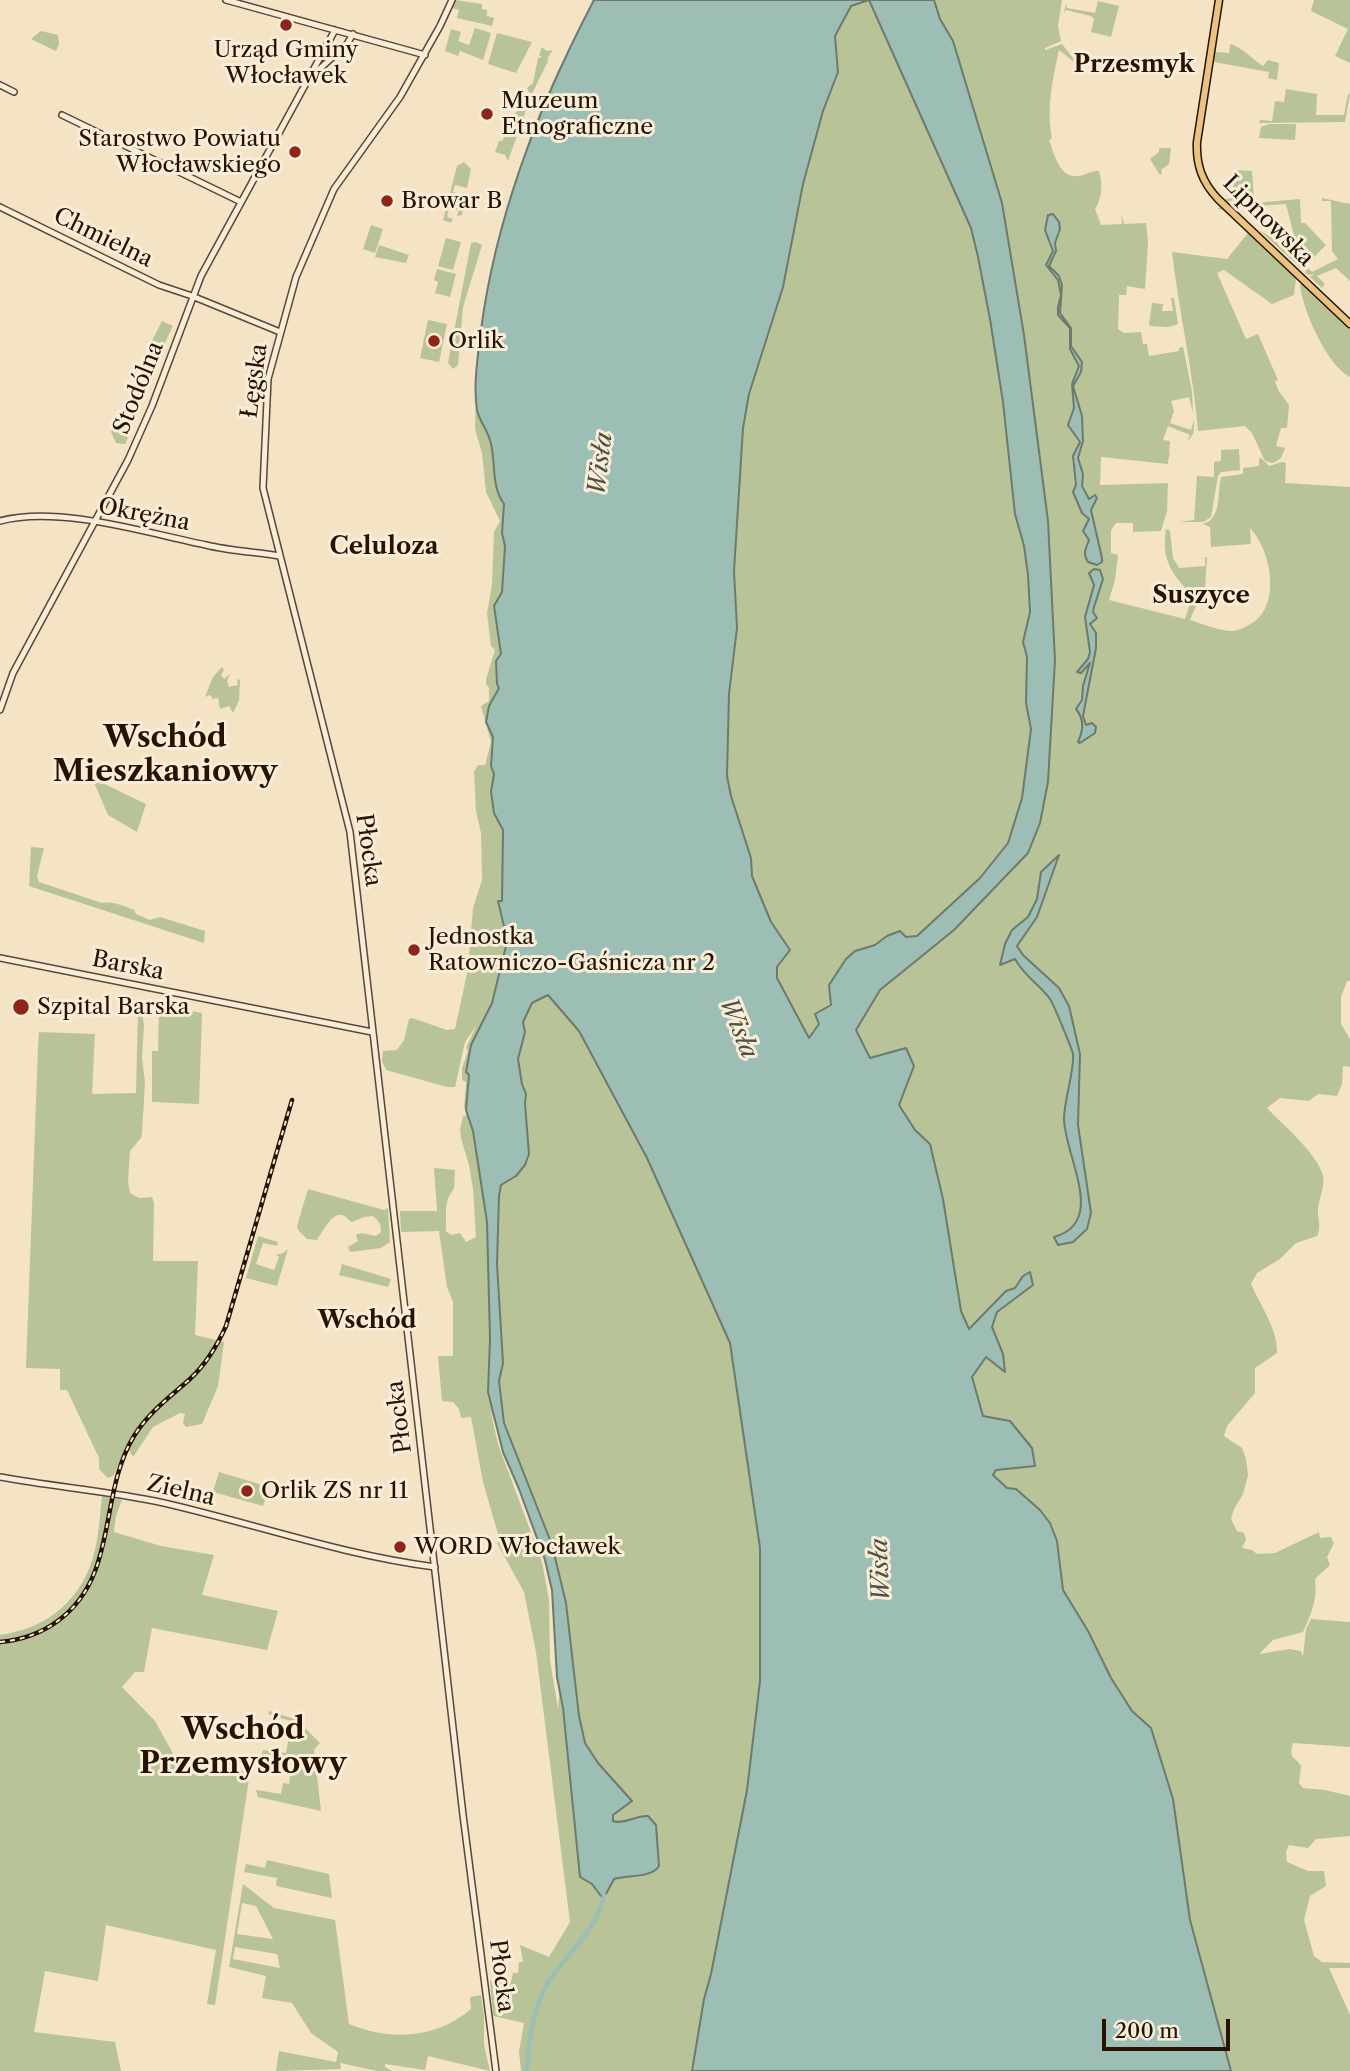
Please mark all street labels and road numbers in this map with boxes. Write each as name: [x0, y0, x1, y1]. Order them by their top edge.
street label: Lipnowska: [1217, 170, 1319, 272]
street label: Chmielna: [49, 202, 157, 274]
street label: Stodólna: [108, 338, 170, 438]
street label: Łęgska: [236, 342, 274, 420]
street label: Okrężna: [96, 493, 192, 537]
street label: Płocka: [349, 812, 387, 888]
street label: Barska: [90, 946, 166, 986]
street label: Płocka: [382, 1379, 418, 1455]
street label: Zielna: [144, 1470, 218, 1512]
street label: Płocka: [483, 1938, 519, 2014]

